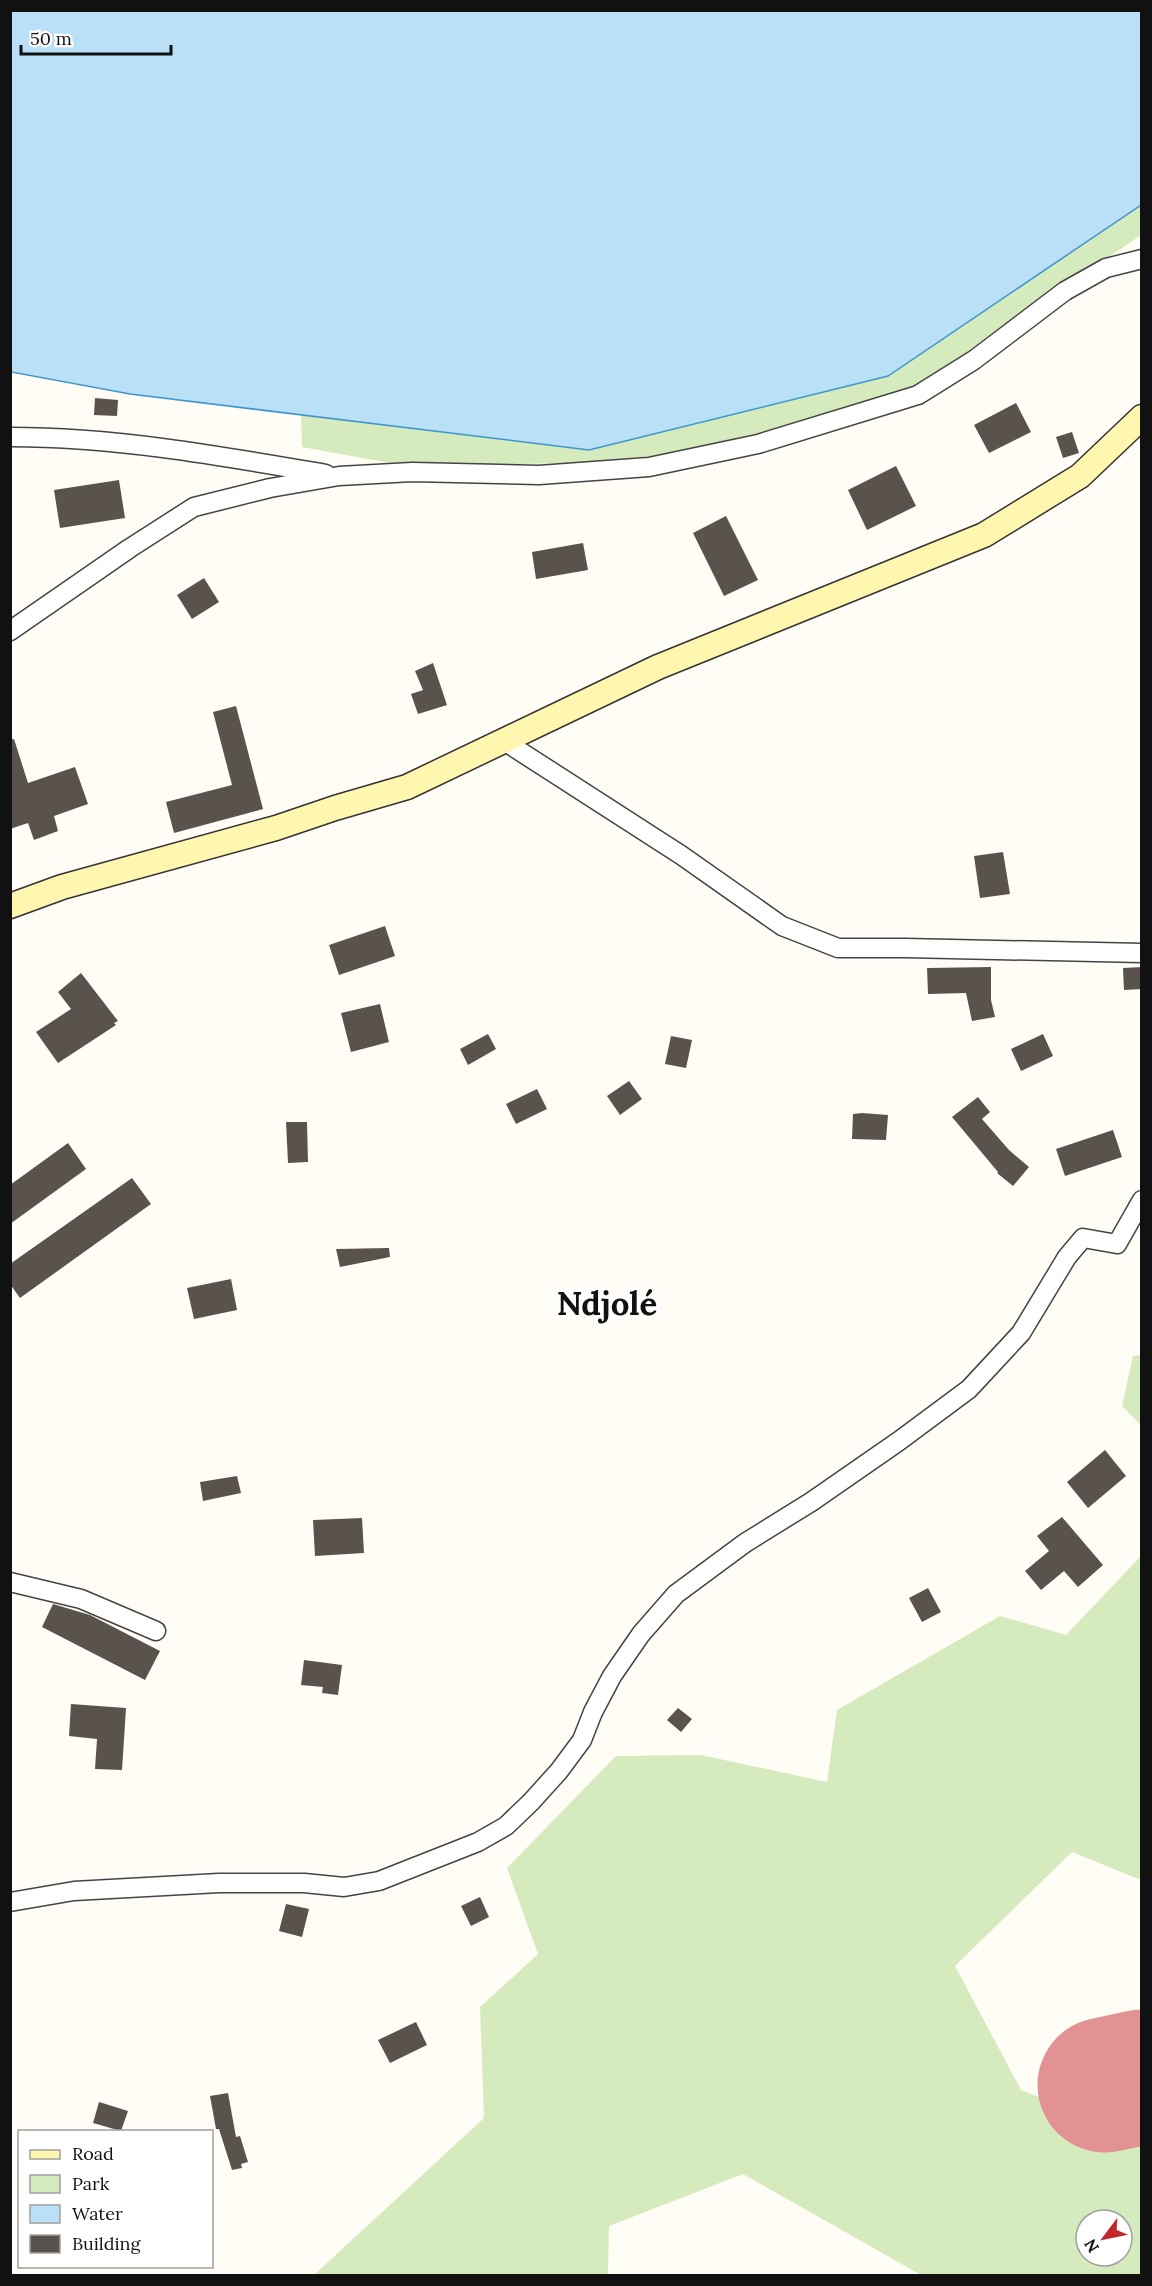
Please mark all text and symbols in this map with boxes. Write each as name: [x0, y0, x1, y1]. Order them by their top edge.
scale bar: [21, 18, 171, 56]
text: 50 m: [30, 27, 72, 50]
district label: Ndjolé: [557, 1282, 657, 1324]
legend: [18, 2130, 213, 2268]
text: Road: [72, 2142, 114, 2165]
text: Park: [72, 2172, 110, 2195]
text: Water: [72, 2202, 123, 2225]
north arrow: [1074, 2208, 1134, 2268]
text: Building: [72, 2232, 142, 2255]
text: N: [1080, 2235, 1103, 2256]

